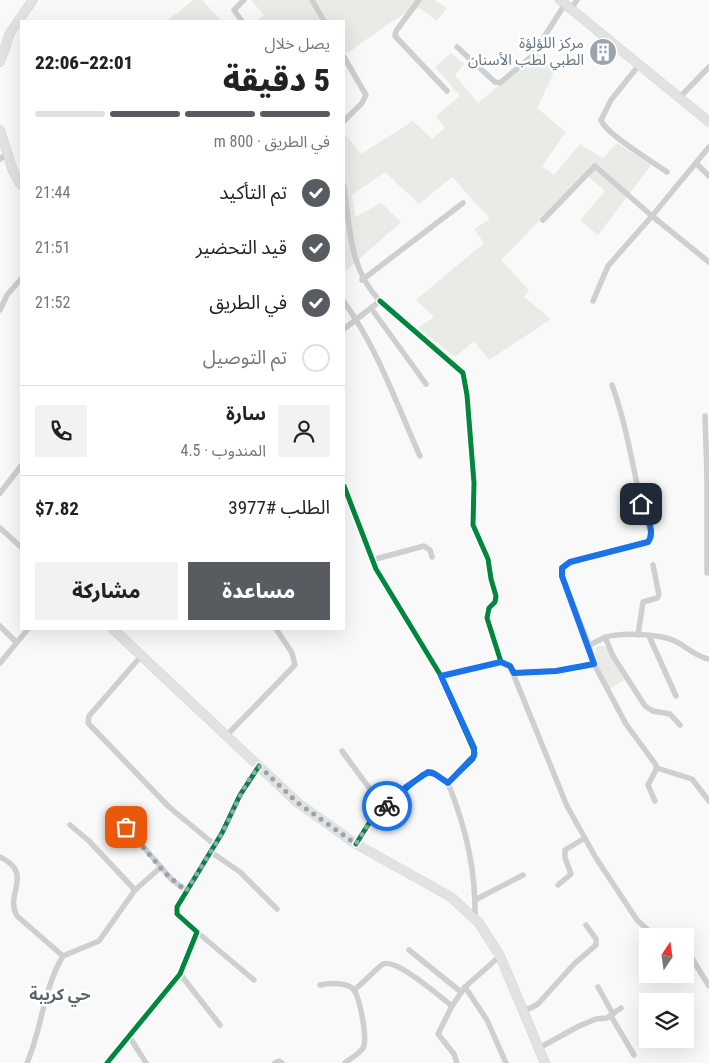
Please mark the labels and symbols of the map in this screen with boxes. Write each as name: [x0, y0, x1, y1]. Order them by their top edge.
place label: مركز اللؤلؤة الطبي لطب الأسنان: [468, 34, 584, 71]
building icon: مركز اللؤلؤة الطبي لطب الأسنان: [588, 37, 618, 67]
pin: [620, 483, 662, 525]
courier: [362, 781, 412, 831]
pin: [105, 806, 147, 848]
north arrow: [639, 928, 694, 982]
district label: حي كريبة: [29, 985, 91, 1007]

